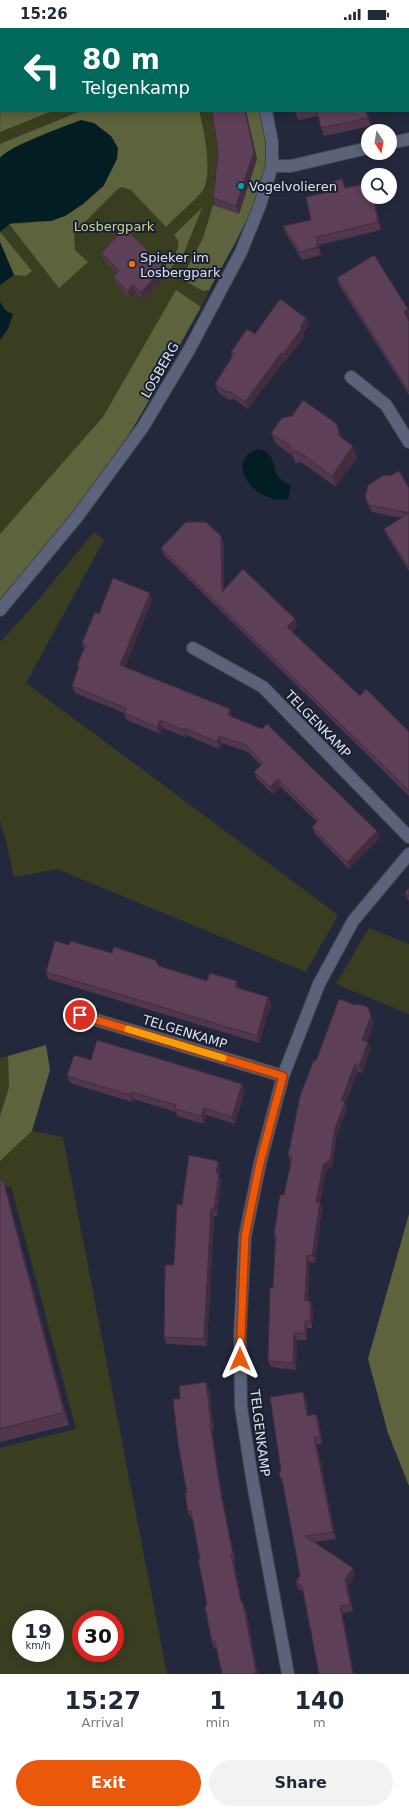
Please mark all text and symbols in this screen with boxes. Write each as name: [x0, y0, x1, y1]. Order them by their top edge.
text: 15:26: [20, 5, 68, 23]
text: 80 m: [82, 43, 160, 76]
icon: left: [16, 44, 68, 96]
text: Telgenkamp: [82, 77, 190, 98]
north arrow: [361, 124, 397, 160]
map controls: [361, 124, 397, 204]
button: search: [361, 168, 397, 204]
place label: Vogelvolieren: [249, 179, 337, 194]
marker: Vogelvolieren: [236, 181, 246, 191]
park label: Losbergpark: [74, 219, 155, 234]
place label: Spieker im Losbergpark: [140, 250, 221, 280]
marker: Spieker im Losbergpark: [127, 259, 137, 269]
street label: LOSBERG: [138, 340, 182, 400]
street label: TELGENKAMP: [281, 687, 354, 761]
pin: [63, 998, 97, 1032]
icon: arrive: [69, 1004, 91, 1026]
street label: TELGENKAMP: [140, 1012, 229, 1052]
position arrow: [219, 1338, 261, 1380]
street label: TELGENKAMP: [247, 1388, 273, 1478]
speed limit sign: 30: [72, 1610, 124, 1662]
text: 19: [24, 1619, 52, 1643]
text: km/h: [25, 1640, 51, 1651]
text: 15:27: [64, 1687, 141, 1715]
text: 1: [209, 1687, 226, 1715]
text: 140: [294, 1687, 344, 1715]
text: Arrival: [82, 1715, 124, 1730]
text: min: [205, 1715, 230, 1730]
text: m: [313, 1715, 326, 1730]
button: Exit: [16, 1760, 201, 1806]
button: Share: [209, 1760, 393, 1806]

